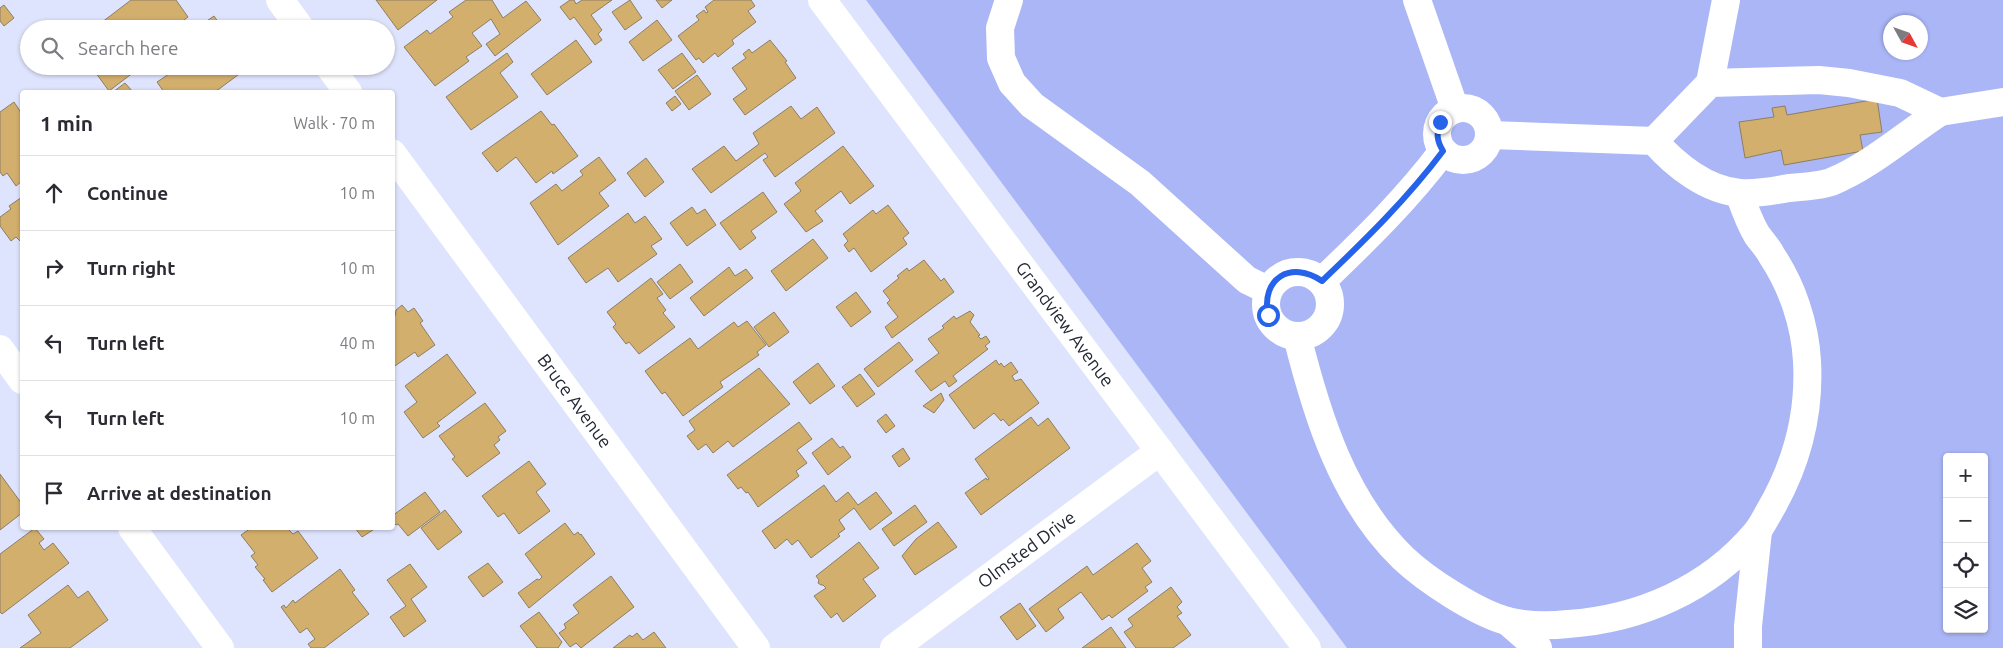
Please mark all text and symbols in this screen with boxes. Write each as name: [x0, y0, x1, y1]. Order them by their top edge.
north arrow: [1883, 15, 1928, 60]
search box: [20, 20, 395, 75]
icon: search: [38, 34, 66, 62]
text: Search here: [78, 37, 178, 59]
text: 1 min: [40, 111, 93, 135]
route end: [1429, 111, 1452, 134]
text: Walk · 70 m: [293, 114, 375, 132]
icon: ahead: [40, 179, 68, 207]
text: Continue: [87, 182, 168, 204]
text: 10 m: [339, 184, 375, 202]
icon: right: [40, 254, 68, 282]
text: Turn right: [87, 257, 175, 279]
street label: Grandview Avenue: [1012, 257, 1119, 390]
text: 10 m: [339, 259, 375, 277]
route start: [1257, 304, 1280, 327]
icon: left: [40, 329, 68, 357]
text: Turn left: [87, 332, 165, 354]
text: 40 m: [339, 334, 375, 352]
street label: Bruce Avenue: [534, 350, 616, 451]
icon: left: [40, 404, 68, 432]
text: Turn left: [87, 407, 165, 429]
text: 10 m: [339, 409, 375, 427]
map controls: [1943, 453, 1988, 633]
button: +: [1943, 453, 1988, 498]
icon: arrive: [40, 479, 68, 507]
text: Arrive at destination: [87, 482, 272, 504]
button: −: [1943, 498, 1988, 543]
street label: Olmsted Drive: [973, 506, 1079, 592]
button: locate: [1943, 543, 1988, 588]
button: layers: [1943, 588, 1988, 633]

